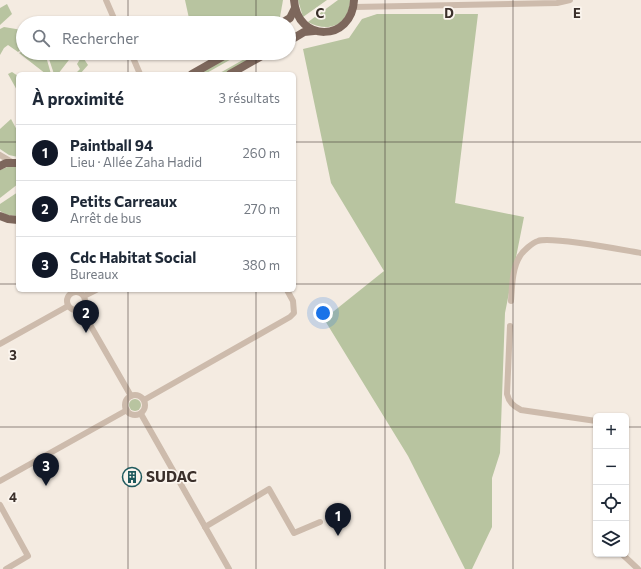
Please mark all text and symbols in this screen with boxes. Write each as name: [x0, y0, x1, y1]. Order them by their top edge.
text: C: [316, 5, 325, 21]
text: D: [444, 5, 454, 21]
text: E: [573, 5, 581, 21]
search box: [16, 16, 296, 60]
icon: search: [30, 27, 52, 49]
text: Rechercher: [62, 29, 139, 47]
text: À proximité: [32, 88, 124, 109]
text: 3 résultats: [218, 90, 280, 106]
text: Paintball 94: [70, 136, 153, 154]
text: 1: [42, 145, 48, 161]
text: 260 m: [243, 145, 280, 161]
text: Lieu · Allée Zaha Hadid: [70, 154, 202, 170]
text: Petits Carreaux: [70, 192, 177, 210]
text: 2: [41, 201, 49, 217]
text: 270 m: [244, 201, 280, 217]
text: Arrêt de bus: [70, 210, 141, 226]
text: Cdc Habitat Social: [70, 248, 196, 266]
text: 3: [41, 257, 49, 273]
text: 380 m: [242, 257, 280, 273]
text: Bureaux: [70, 266, 118, 282]
pin: 2: [73, 300, 99, 333]
your location: [313, 303, 333, 323]
text: 3: [9, 347, 17, 363]
map controls: [593, 413, 629, 557]
button: +: [593, 413, 629, 449]
button: −: [593, 449, 629, 485]
pin: 3: [33, 453, 59, 486]
building icon: SUDAC: [121, 466, 143, 488]
place label: SUDAC: [146, 467, 197, 485]
button: locate: [593, 485, 629, 521]
text: 4: [9, 489, 17, 505]
pin: 1: [325, 503, 351, 536]
button: layers: [593, 521, 629, 557]

